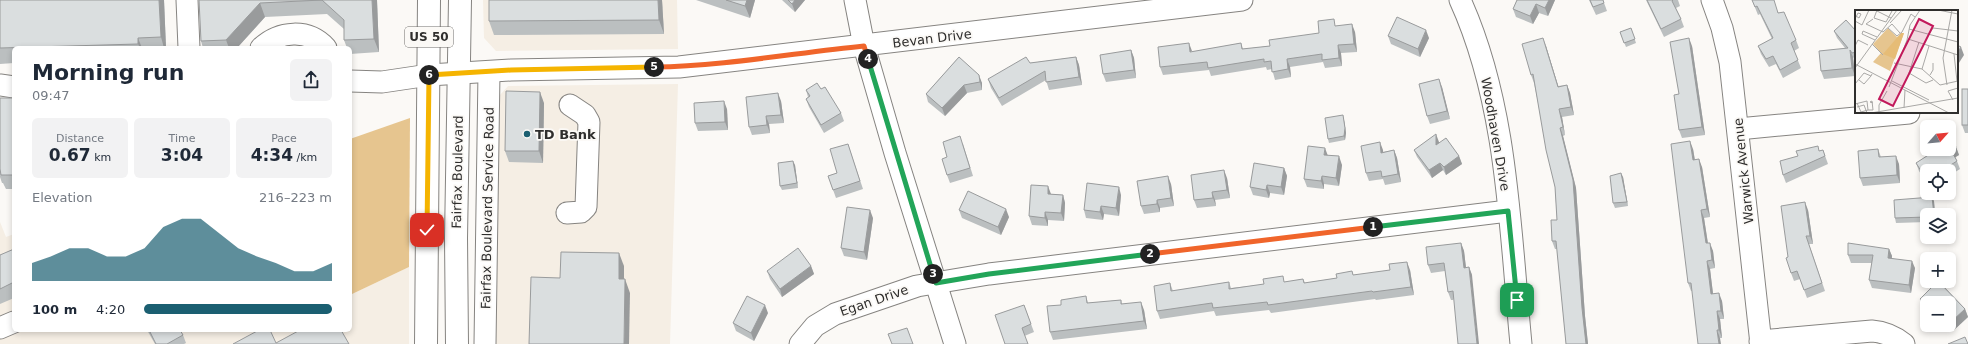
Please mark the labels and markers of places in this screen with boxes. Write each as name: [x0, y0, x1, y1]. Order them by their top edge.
pin: 4: [858, 49, 878, 69]
pin: 5: [644, 57, 664, 77]
pin: 6: [419, 65, 439, 85]
place label: TD Bank: [535, 127, 596, 142]
marker: TD Bank: [522, 129, 532, 139]
pin: [410, 213, 444, 247]
pin: 1: [1363, 217, 1383, 237]
pin: 2: [1140, 244, 1160, 264]
pin: 3: [923, 264, 943, 284]
pin: [1500, 283, 1534, 317]

